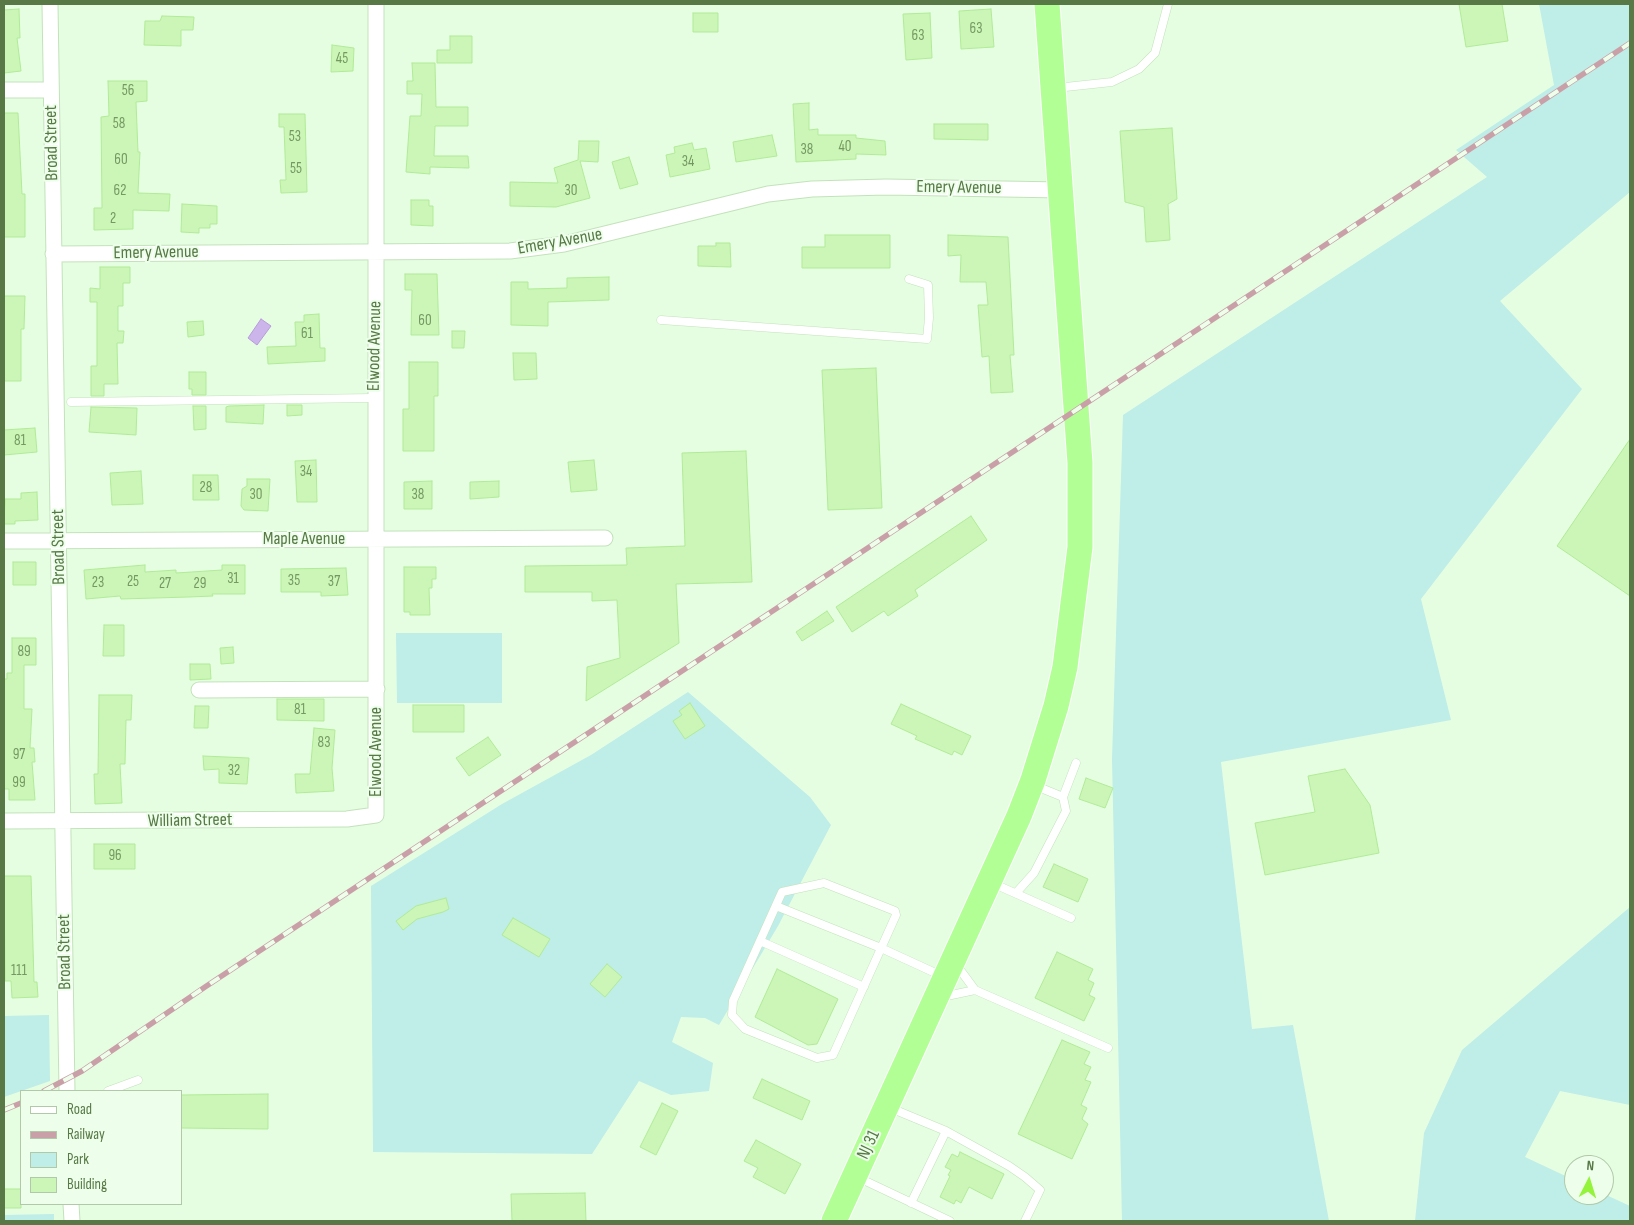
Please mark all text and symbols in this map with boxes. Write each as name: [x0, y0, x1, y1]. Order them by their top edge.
house number: 63: [970, 20, 982, 38]
house number: 63: [912, 27, 924, 45]
house number: 45: [336, 50, 348, 68]
house number: 56: [122, 82, 134, 100]
street label: Broad Street: [41, 105, 63, 181]
house number: 58: [113, 115, 125, 133]
house number: 53: [289, 128, 301, 146]
house number: 40: [839, 138, 851, 156]
house number: 38: [801, 141, 813, 159]
house number: 60: [114, 151, 128, 169]
house number: 34: [682, 153, 694, 171]
house number: 55: [290, 160, 302, 178]
street label: Emery Avenue: [916, 176, 1002, 200]
house number: 62: [114, 182, 126, 200]
house number: 30: [565, 182, 577, 200]
house number: 2: [110, 210, 116, 228]
street label: Emery Avenue: [516, 224, 604, 260]
street label: Emery Avenue: [113, 241, 199, 265]
street label: Elwood Avenue: [363, 301, 387, 391]
house number: 60: [418, 312, 432, 330]
house number: 61: [301, 325, 313, 343]
house number: 81: [14, 432, 26, 450]
house number: 34: [300, 463, 312, 481]
house number: 28: [200, 479, 212, 497]
house number: 30: [250, 486, 262, 504]
house number: 38: [412, 486, 424, 504]
street label: Broad Street: [48, 509, 70, 585]
street label: Maple Avenue: [263, 528, 345, 550]
house number: 31: [227, 570, 239, 588]
house number: 35: [288, 572, 300, 590]
house number: 25: [127, 573, 139, 591]
house number: 37: [328, 573, 340, 591]
house number: 23: [92, 574, 104, 592]
house number: 27: [159, 575, 171, 593]
house number: 29: [194, 575, 206, 593]
house number: 89: [17, 643, 31, 661]
house number: 81: [294, 701, 306, 719]
street label: Elwood Avenue: [365, 707, 387, 797]
house number: 83: [318, 734, 330, 752]
house number: 97: [13, 746, 25, 764]
house number: 32: [228, 762, 240, 780]
house number: 99: [12, 774, 26, 792]
street label: William Street: [147, 809, 233, 833]
house number: 96: [108, 847, 122, 865]
street label: Broad Street: [54, 914, 76, 990]
house number: 111: [11, 962, 27, 980]
legend: [20, 1090, 182, 1205]
text: Road: [67, 1100, 92, 1119]
text: Railway: [67, 1125, 105, 1144]
street label: NJ 31: [853, 1127, 885, 1163]
text: Park: [67, 1150, 89, 1169]
north arrow: [1564, 1155, 1614, 1205]
text: N: [1586, 1157, 1595, 1174]
text: Building: [67, 1175, 107, 1194]

